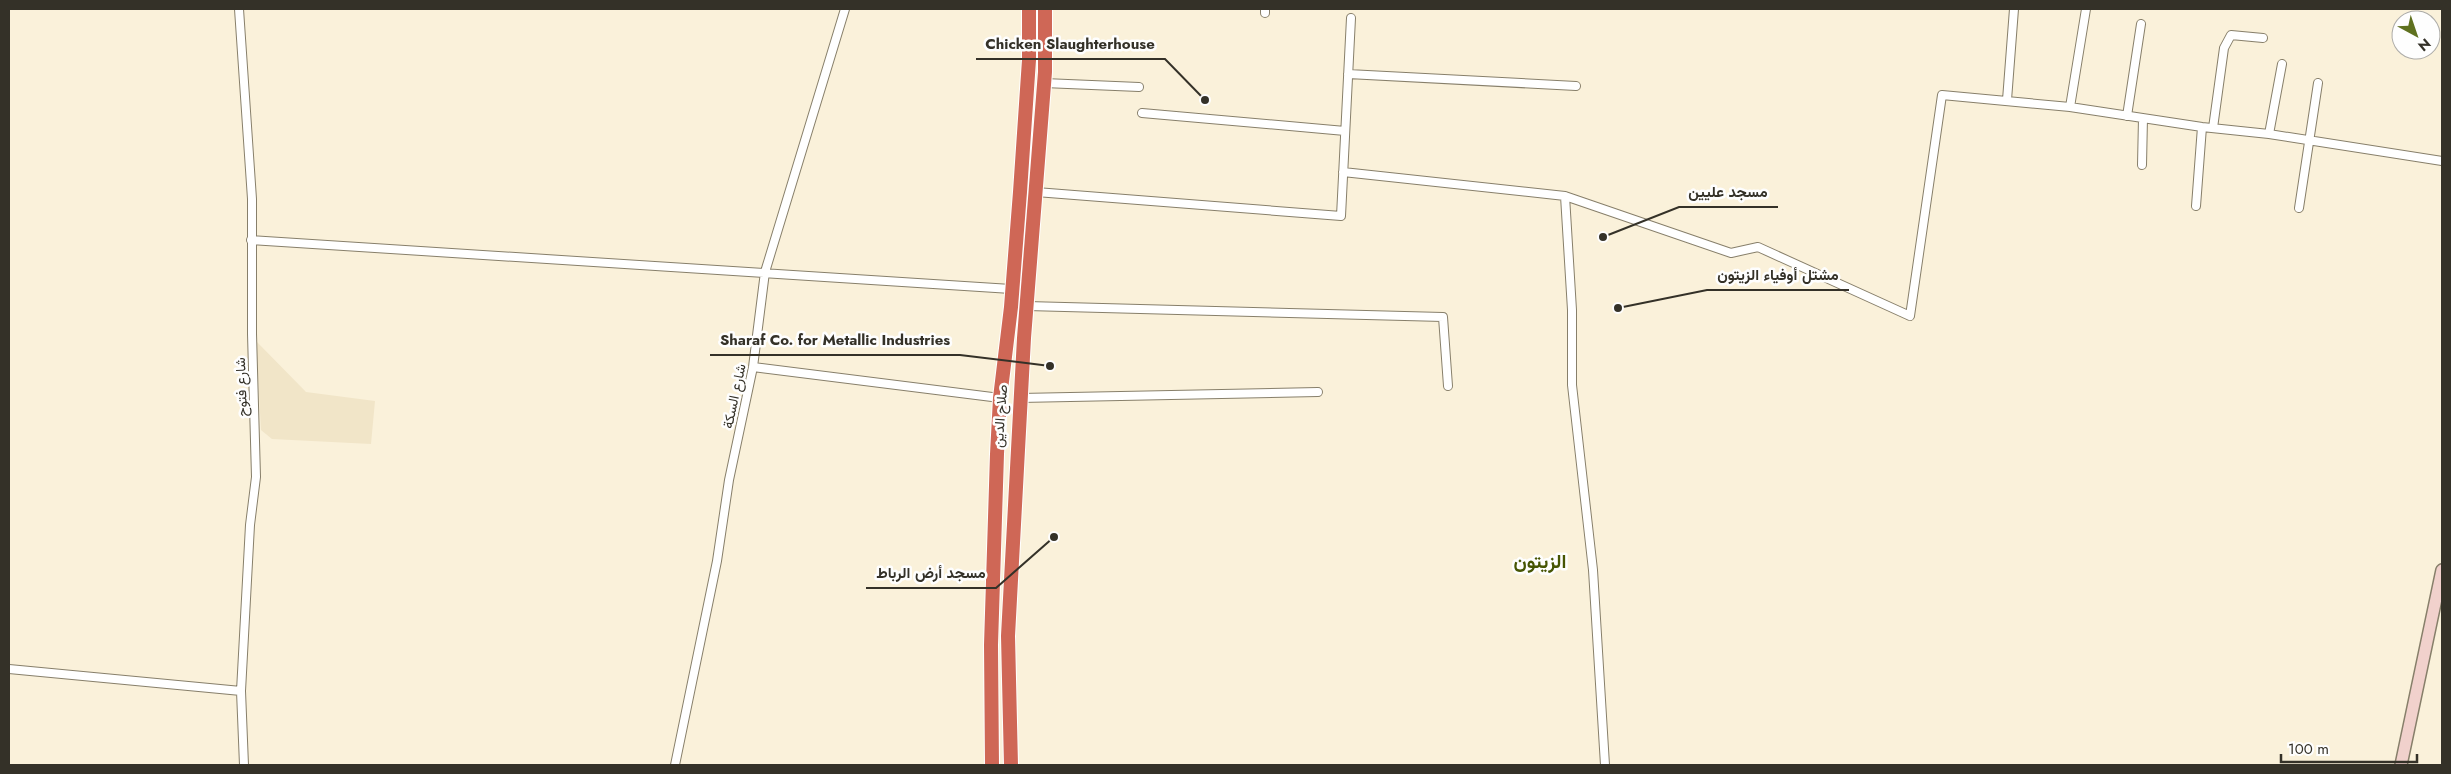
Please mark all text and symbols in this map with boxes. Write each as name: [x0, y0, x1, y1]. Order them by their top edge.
north arrow: [2391, 10, 2441, 60]
callout: Chicken Slaughterhouse: [976, 29, 1165, 59]
text: Chicken Slaughterhouse: [985, 33, 1155, 55]
text: N: [2414, 34, 2435, 56]
callout: مسجد عليين: [1679, 177, 1778, 207]
text: مسجد عليين: [1688, 181, 1768, 203]
callout: مشتل أوفياء الزيتون: [1707, 260, 1849, 290]
text: مشتل أوفياء الزيتون: [1717, 264, 1839, 286]
callout: Sharaf Co. for Metallic Industries: [710, 325, 960, 355]
text: Sharaf Co. for Metallic Industries: [720, 329, 950, 351]
street label: شارع فتوح: [230, 357, 253, 417]
street label: شارع السكة: [717, 362, 752, 431]
street label: صلاح الدين: [988, 383, 1013, 448]
district label: الزيتون: [1514, 548, 1566, 575]
callout: مسجد أرض الرباط: [866, 558, 996, 588]
text: مسجد أرض الرباط: [876, 562, 986, 584]
scale bar: [2281, 732, 2417, 764]
text: 100 m: [2288, 738, 2329, 760]

